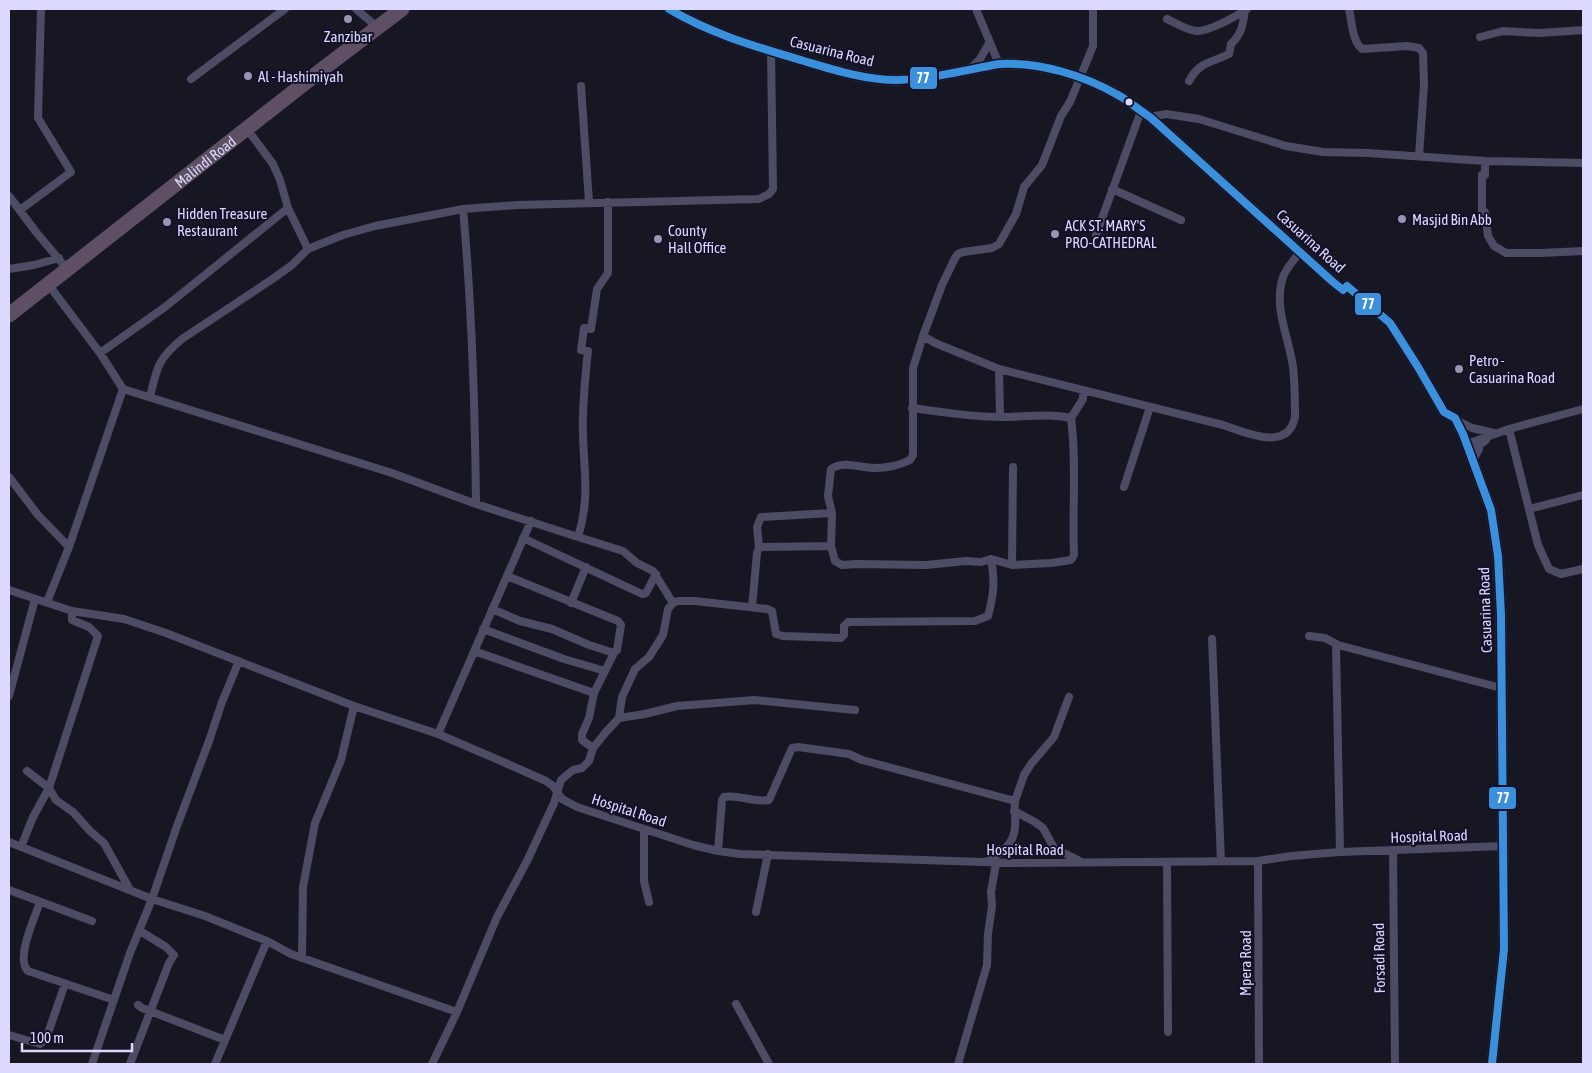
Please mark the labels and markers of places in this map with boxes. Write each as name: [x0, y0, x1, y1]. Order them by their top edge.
marker: Zanzibar: [342, 13, 354, 25]
place label: Zanzibar: [324, 28, 373, 45]
place label: Al - Hashimiyah: [258, 68, 343, 85]
marker: Al - Hashimiyah: [242, 70, 254, 82]
unlabelled marker: [1124, 97, 1134, 107]
place label: Hidden Treasure Restaurant: [177, 205, 267, 239]
place label: Masjid Bin Abb: [1412, 211, 1492, 228]
marker: Masjid Bin Abb: [1396, 213, 1408, 225]
marker: Hidden Treasure Restaurant: [161, 216, 173, 228]
place label: ACK ST. MARY'S PRO-CATHEDRAL: [1065, 217, 1157, 251]
place label: County Hall Office: [668, 222, 727, 256]
marker: ACK ST. MARY'S PRO-CATHEDRAL: [1049, 228, 1061, 240]
marker: County Hall Office: [652, 233, 664, 245]
place label: Petro - Casuarina Road: [1469, 352, 1555, 386]
marker: Petro - Casuarina Road: [1453, 363, 1465, 375]

